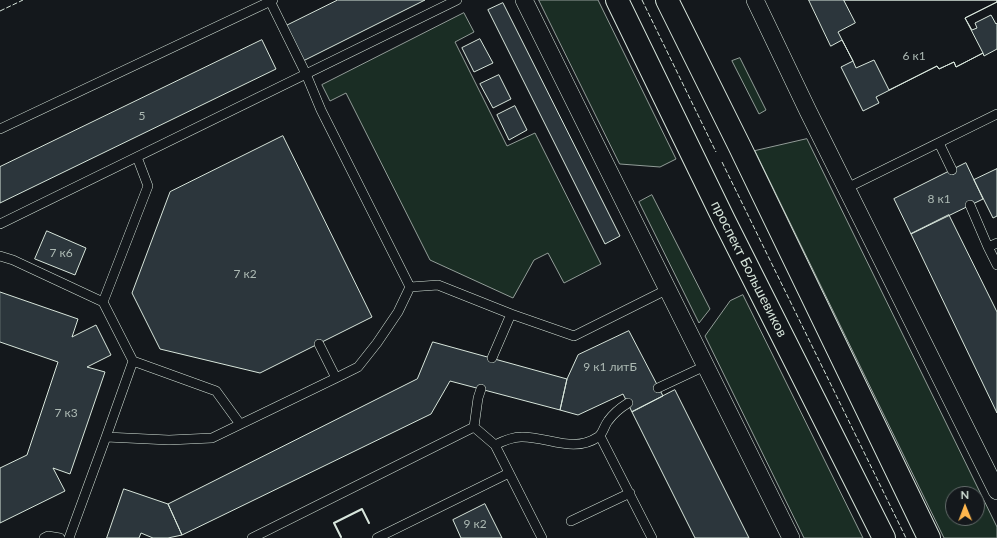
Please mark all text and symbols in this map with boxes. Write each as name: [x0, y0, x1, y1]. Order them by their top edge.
house number: 6 к1: [902, 49, 926, 63]
house number: 5: [139, 109, 145, 123]
house number: 8 к1: [927, 192, 951, 206]
street label: проспект Большевиков: [707, 198, 791, 340]
house number: 7 к6: [49, 246, 73, 260]
house number: 7 к2: [233, 267, 257, 281]
house number: 9 к1 литБ: [583, 360, 637, 374]
house number: 7 к3: [54, 406, 78, 420]
north arrow: [945, 486, 985, 526]
text: N: [960, 488, 969, 501]
house number: 9 к2: [463, 517, 487, 531]

